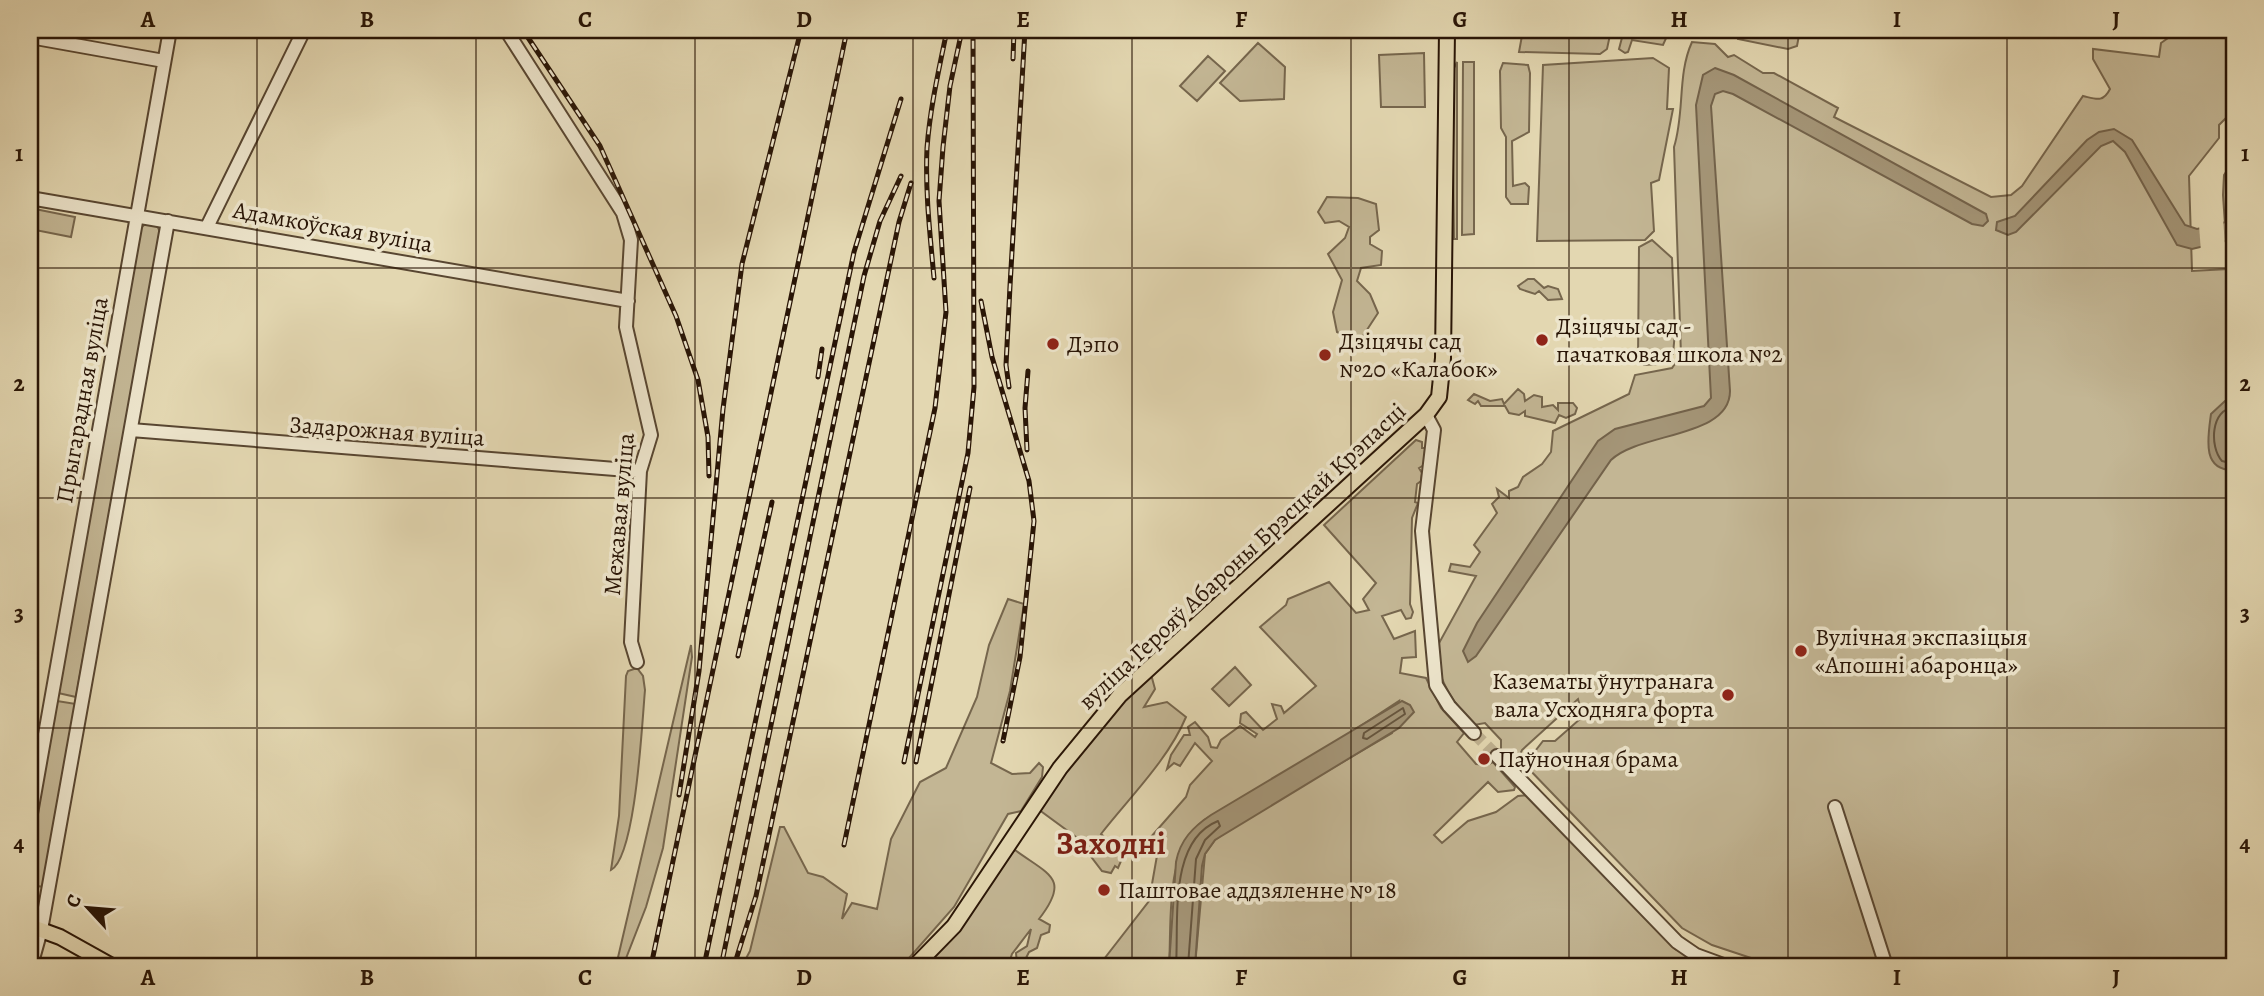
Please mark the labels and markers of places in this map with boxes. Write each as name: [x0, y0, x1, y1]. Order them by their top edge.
place label: Дзіцячы сад - пачатковая школа №2: [1556, 310, 1783, 370]
place label: Дзіцячы сад №20 «Калабок»: [1339, 325, 1498, 385]
place label: Дэпо: [1067, 328, 1119, 360]
marker: Дзіцячы сад - пачатковая школа №2: [1534, 332, 1550, 348]
marker: Дэпо: [1045, 336, 1061, 352]
marker: Дзіцячы сад №20 «Калабок»: [1317, 347, 1333, 363]
place label: Вулічная экспазіцыя «Апошні абаронца»: [1815, 621, 2028, 681]
marker: Вулічная экспазіцыя «Апошні абаронца»: [1793, 643, 1809, 659]
place label: Казематы ўнутранага вала Усходняга форта: [1492, 665, 1714, 725]
marker: Казематы ўнутранага вала Усходняга форта: [1720, 687, 1736, 703]
place label: Паўночная брама: [1498, 743, 1678, 775]
marker: Паўночная брама: [1476, 751, 1492, 767]
place label: Паштовае аддзяленне № 18: [1118, 874, 1397, 906]
marker: Паштовае аддзяленне № 18: [1096, 882, 1112, 898]

